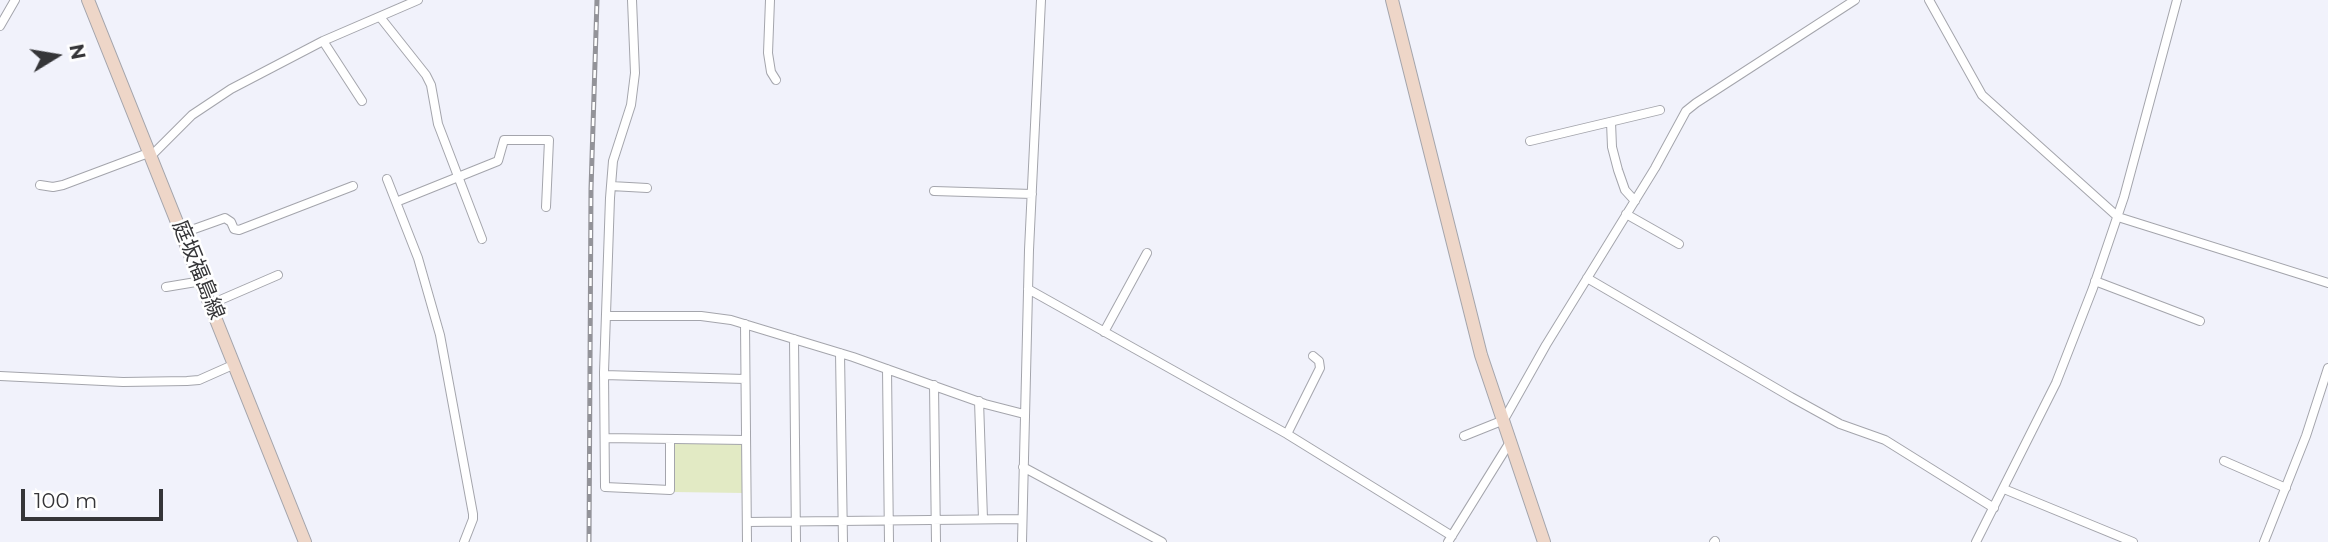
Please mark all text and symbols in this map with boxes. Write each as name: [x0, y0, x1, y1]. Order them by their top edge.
north arrow: [21, 21, 91, 91]
text: N: [64, 42, 90, 62]
street label: 庭坂福島線: [167, 217, 229, 323]
scale bar: [24, 476, 166, 520]
text: 100 m: [34, 488, 97, 513]

